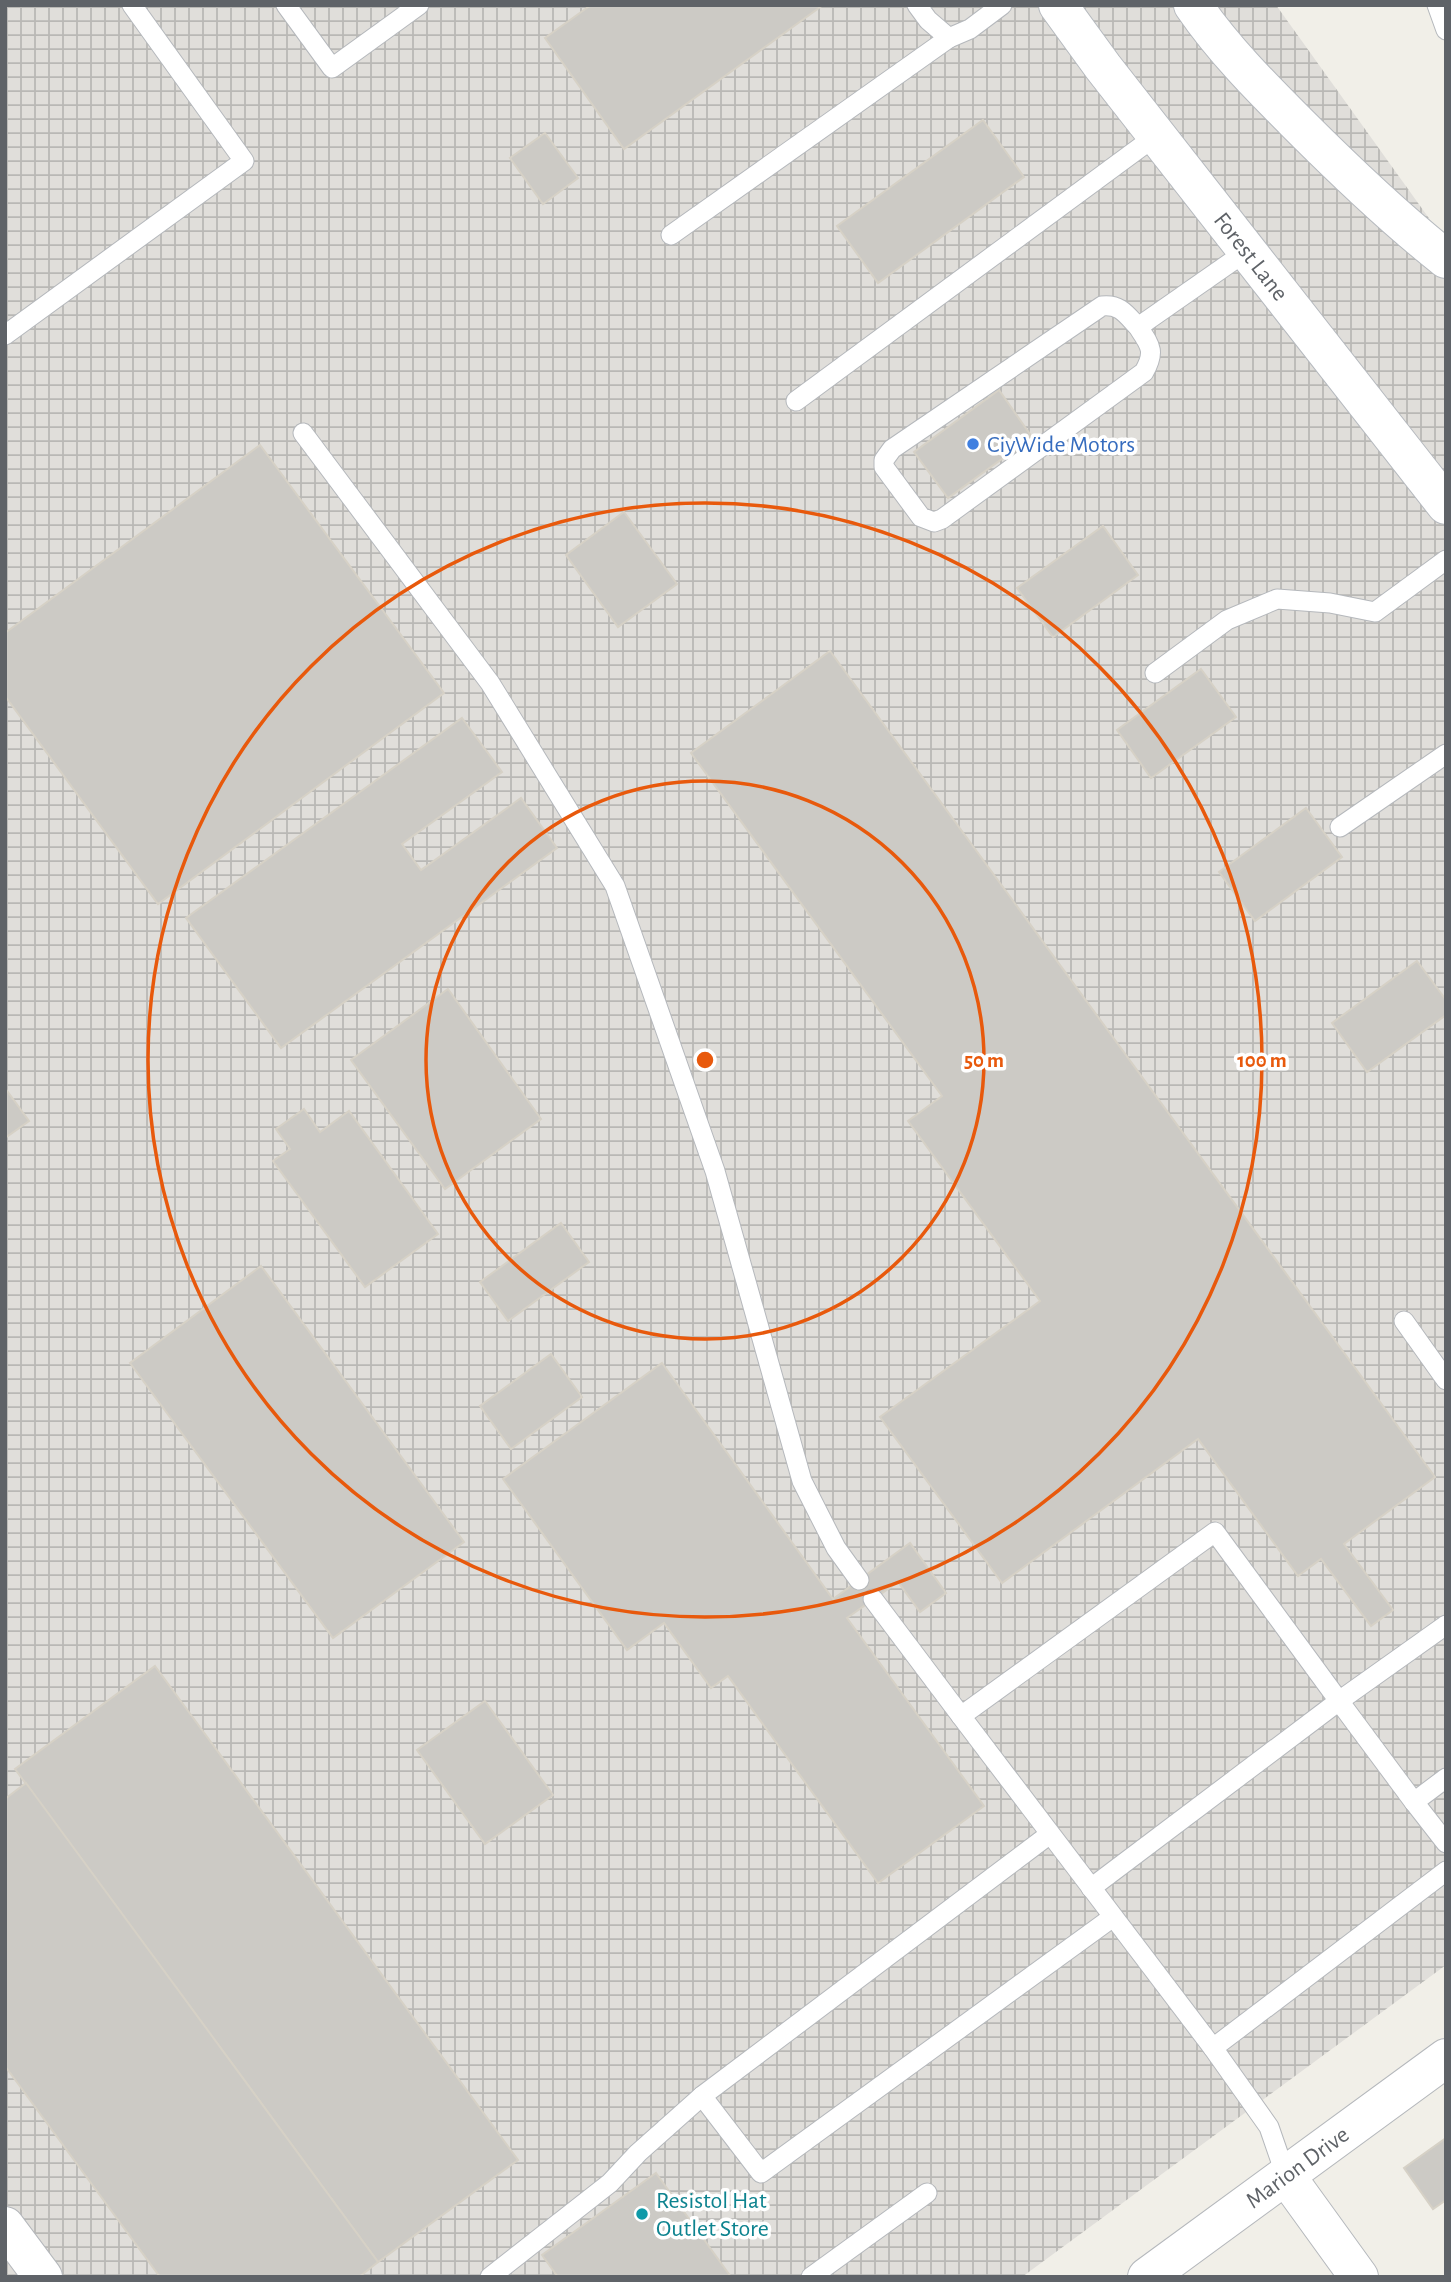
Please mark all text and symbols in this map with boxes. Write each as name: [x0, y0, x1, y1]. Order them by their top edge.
street label: Forest Lane: [1209, 208, 1292, 306]
place label: CiyWide Motors: [987, 433, 1135, 457]
marker: CiyWide Motors: [965, 436, 981, 452]
centre of rings: [693, 1048, 717, 1072]
text: 50 m: [964, 1050, 1004, 1071]
text: 100 m: [1237, 1050, 1287, 1071]
street label: Marion Drive: [1242, 2122, 1354, 2213]
place label: Resistol Hat Outlet Store: [656, 2189, 769, 2241]
marker: Resistol Hat Outlet Store: [634, 2206, 650, 2222]

